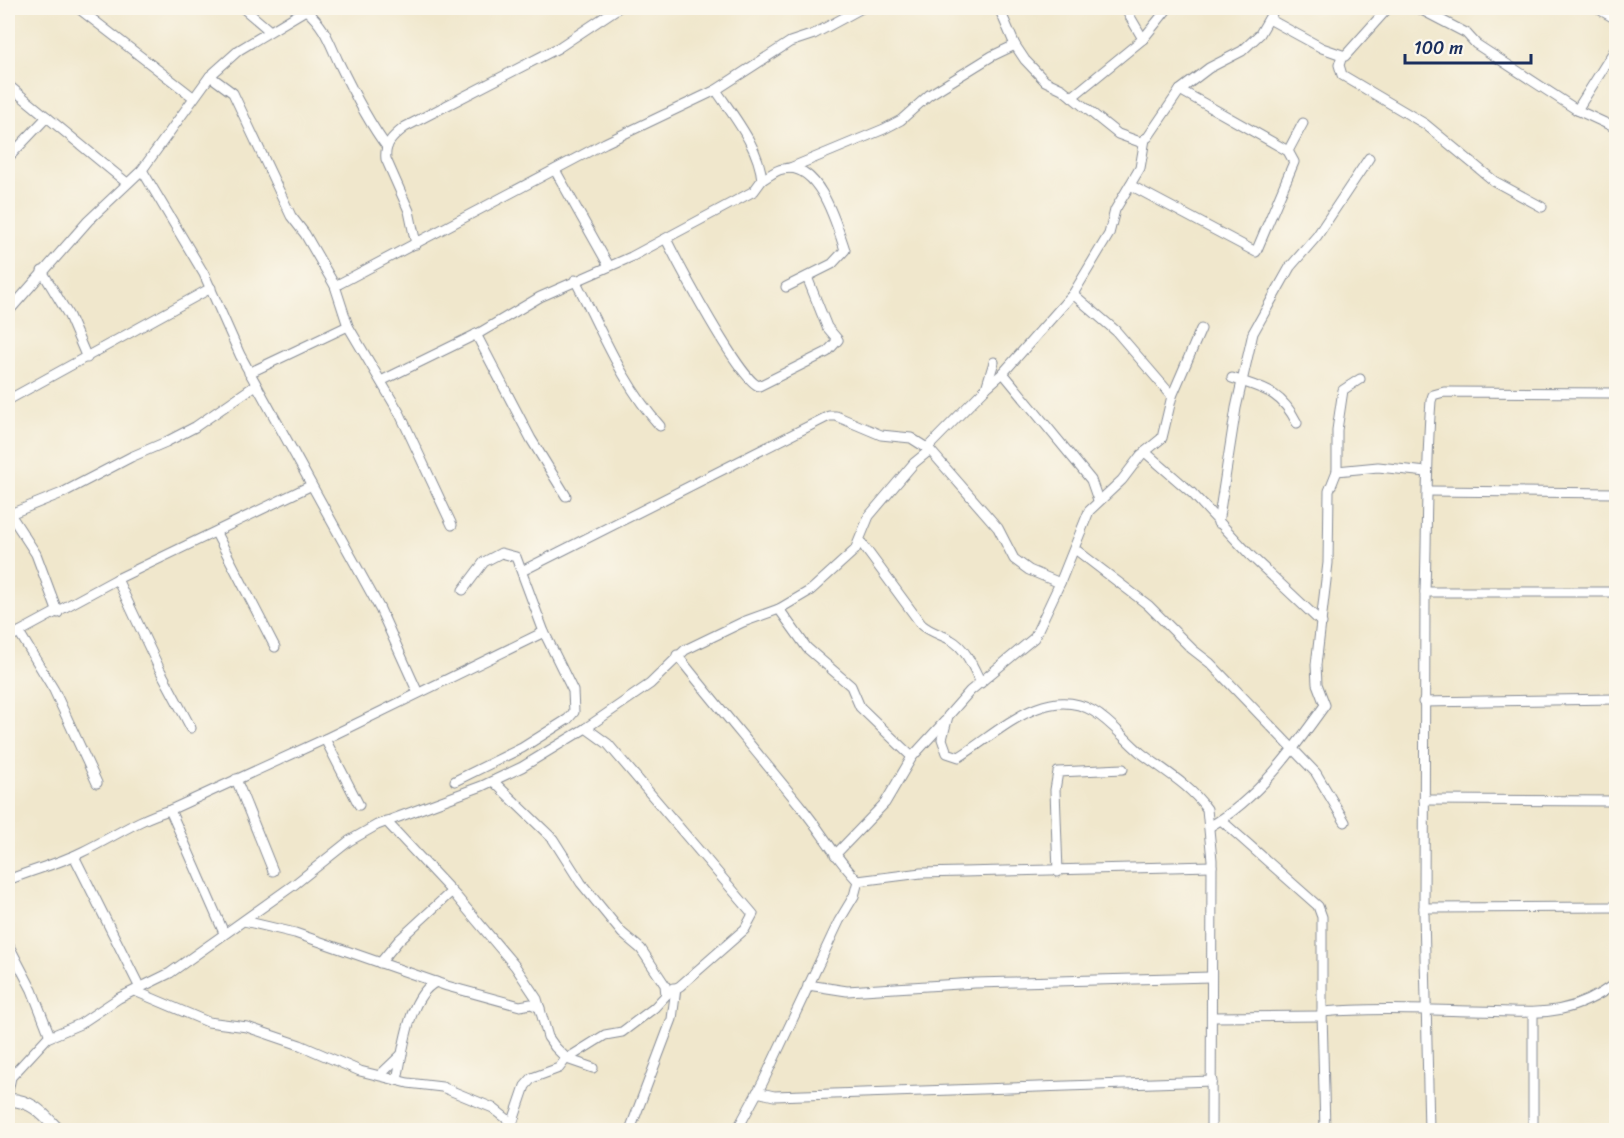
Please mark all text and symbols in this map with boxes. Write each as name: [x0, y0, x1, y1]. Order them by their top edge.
scale bar: [1405, 27, 1531, 65]
text: 100 m: [1414, 32, 1463, 64]

